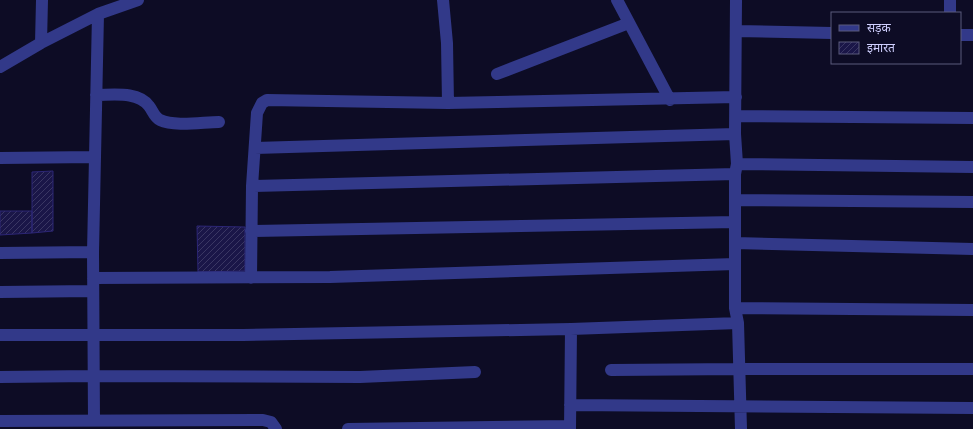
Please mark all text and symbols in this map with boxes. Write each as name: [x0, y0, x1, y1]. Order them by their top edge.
legend: [831, 12, 961, 64]
text: सड़क: [867, 21, 892, 35]
text: इमारत: [867, 41, 896, 55]

